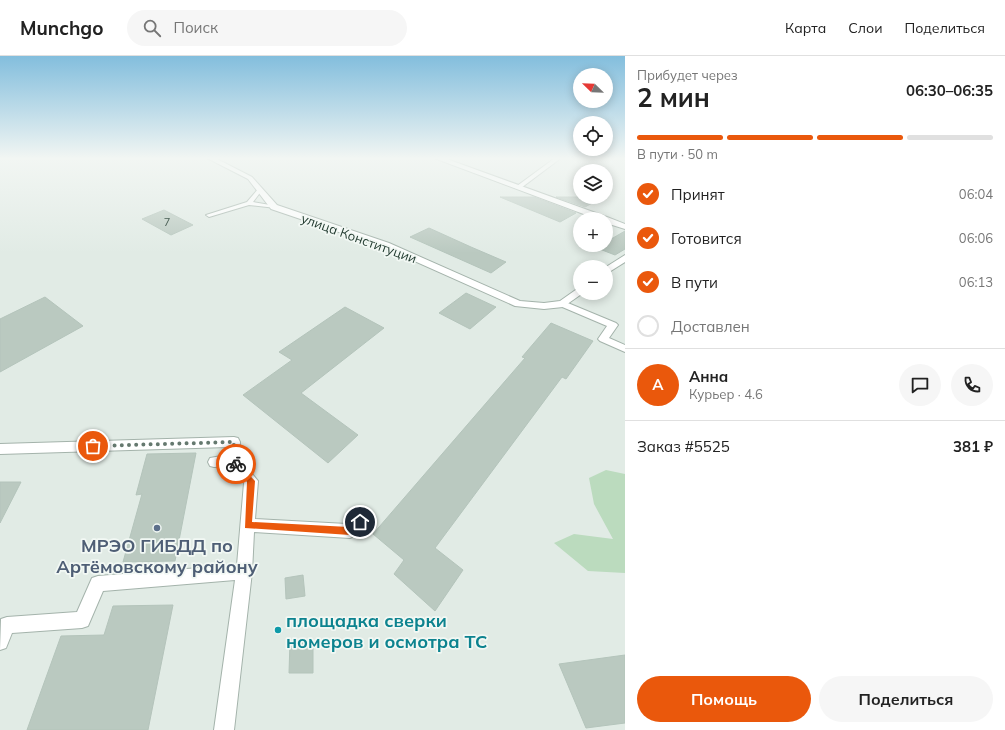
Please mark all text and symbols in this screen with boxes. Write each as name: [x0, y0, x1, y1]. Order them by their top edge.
search box: [127, 10, 407, 46]
text: Munchgo: [20, 16, 103, 40]
icon: search: [141, 17, 163, 39]
text: Поиск: [173, 18, 218, 37]
text: Карта: [785, 19, 826, 37]
text: Слои: [848, 19, 883, 37]
text: Поделиться: [905, 19, 985, 37]
text: Прибудет через: [637, 67, 738, 83]
north arrow: [573, 68, 613, 108]
map controls: [573, 68, 613, 300]
text: 2 мин: [637, 81, 710, 114]
text: 06:30–06:35: [906, 81, 993, 100]
button: locate: [573, 116, 613, 156]
text: В пути · 50 m: [637, 146, 718, 162]
button: layers: [573, 164, 613, 204]
icon: check: [637, 183, 659, 205]
text: Принят: [671, 185, 725, 204]
text: 06:04: [959, 186, 993, 202]
street label: улица Конституции: [299, 210, 419, 266]
button: +: [573, 212, 613, 252]
house number: 7: [164, 215, 170, 229]
icon: check: [637, 227, 659, 249]
text: Готовится: [671, 229, 742, 248]
text: 06:06: [959, 230, 993, 246]
button: −: [573, 260, 613, 300]
icon: check: [637, 271, 659, 293]
text: В пути: [671, 273, 718, 292]
text: 06:13: [959, 274, 993, 290]
text: Доставлен: [671, 317, 750, 336]
button: chat: [899, 364, 941, 406]
button: phone: [951, 364, 993, 406]
text: Анна: [689, 367, 728, 386]
text: А: [652, 375, 664, 394]
text: Курьер · 4.6: [689, 386, 763, 402]
pin: [76, 429, 110, 463]
icon: bag: [82, 435, 104, 457]
text: Заказ #5525: [637, 437, 730, 456]
text: 381 ₽: [953, 437, 993, 456]
courier: [216, 444, 256, 484]
icon: bike: [225, 453, 247, 475]
pin: [343, 505, 377, 539]
icon: home: [349, 511, 371, 533]
marker: МРЭО ГИБДД по Артёмовскому району: [152, 523, 162, 533]
place label: МРЭО ГИБДД по Артёмовскому району: [56, 534, 258, 578]
place label: площадка сверки номеров и осмотра ТС: [286, 609, 487, 653]
marker: площадка сверки номеров и осмотра ТС: [273, 625, 283, 635]
button: Помощь: [637, 676, 811, 722]
button: Поделиться: [819, 676, 993, 722]

